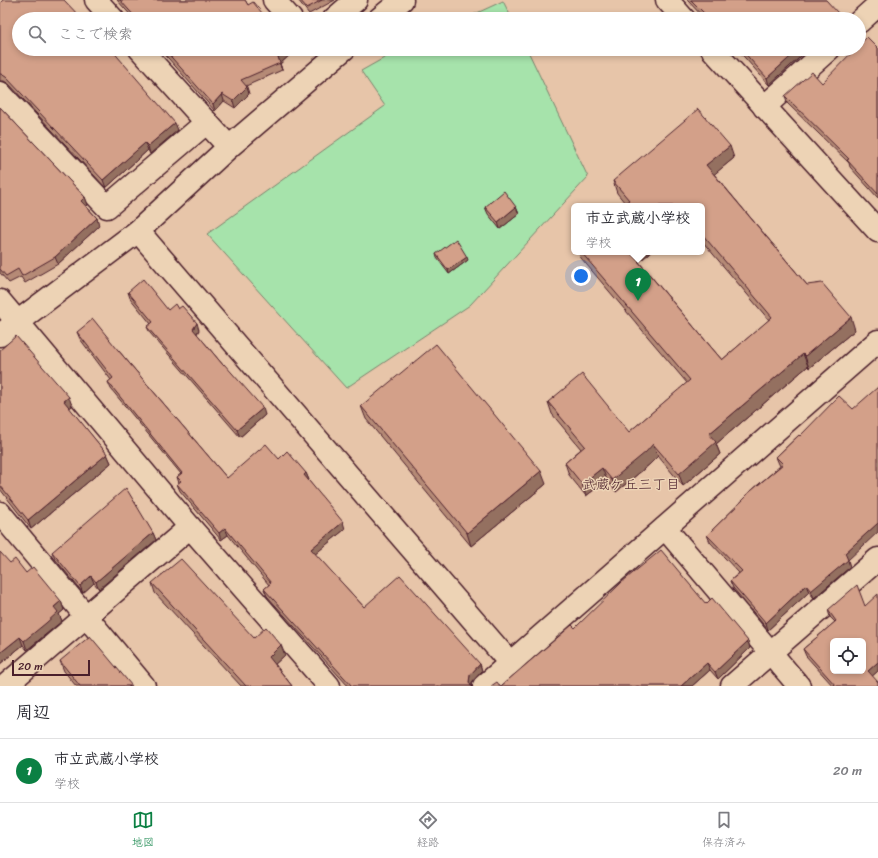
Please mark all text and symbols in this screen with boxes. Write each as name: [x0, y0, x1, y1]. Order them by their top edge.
search box: [12, 12, 866, 56]
text: ここで検索: [58, 21, 133, 47]
icon: search: [26, 23, 48, 45]
popup: [571, 203, 705, 255]
text: 市立武蔵小学校: [585, 205, 691, 231]
text: 学校: [585, 231, 612, 254]
your location: [571, 266, 591, 286]
pin: 1: [625, 268, 651, 301]
district label: 武蔵ケ丘三丁目: [582, 472, 680, 497]
map controls: [830, 638, 866, 674]
button: locate: [830, 638, 866, 674]
text: 20 m: [18, 657, 43, 676]
scale bar: [12, 658, 90, 677]
text: 周辺: [16, 697, 50, 727]
text: 市立武蔵小学校: [54, 746, 159, 772]
text: 1: [26, 759, 32, 782]
text: 20 m: [833, 759, 862, 782]
text: 学校: [54, 772, 80, 795]
tab: 地図: [132, 809, 154, 852]
tab: 経路: [417, 809, 439, 852]
tab: 保存済み: [702, 809, 746, 852]

